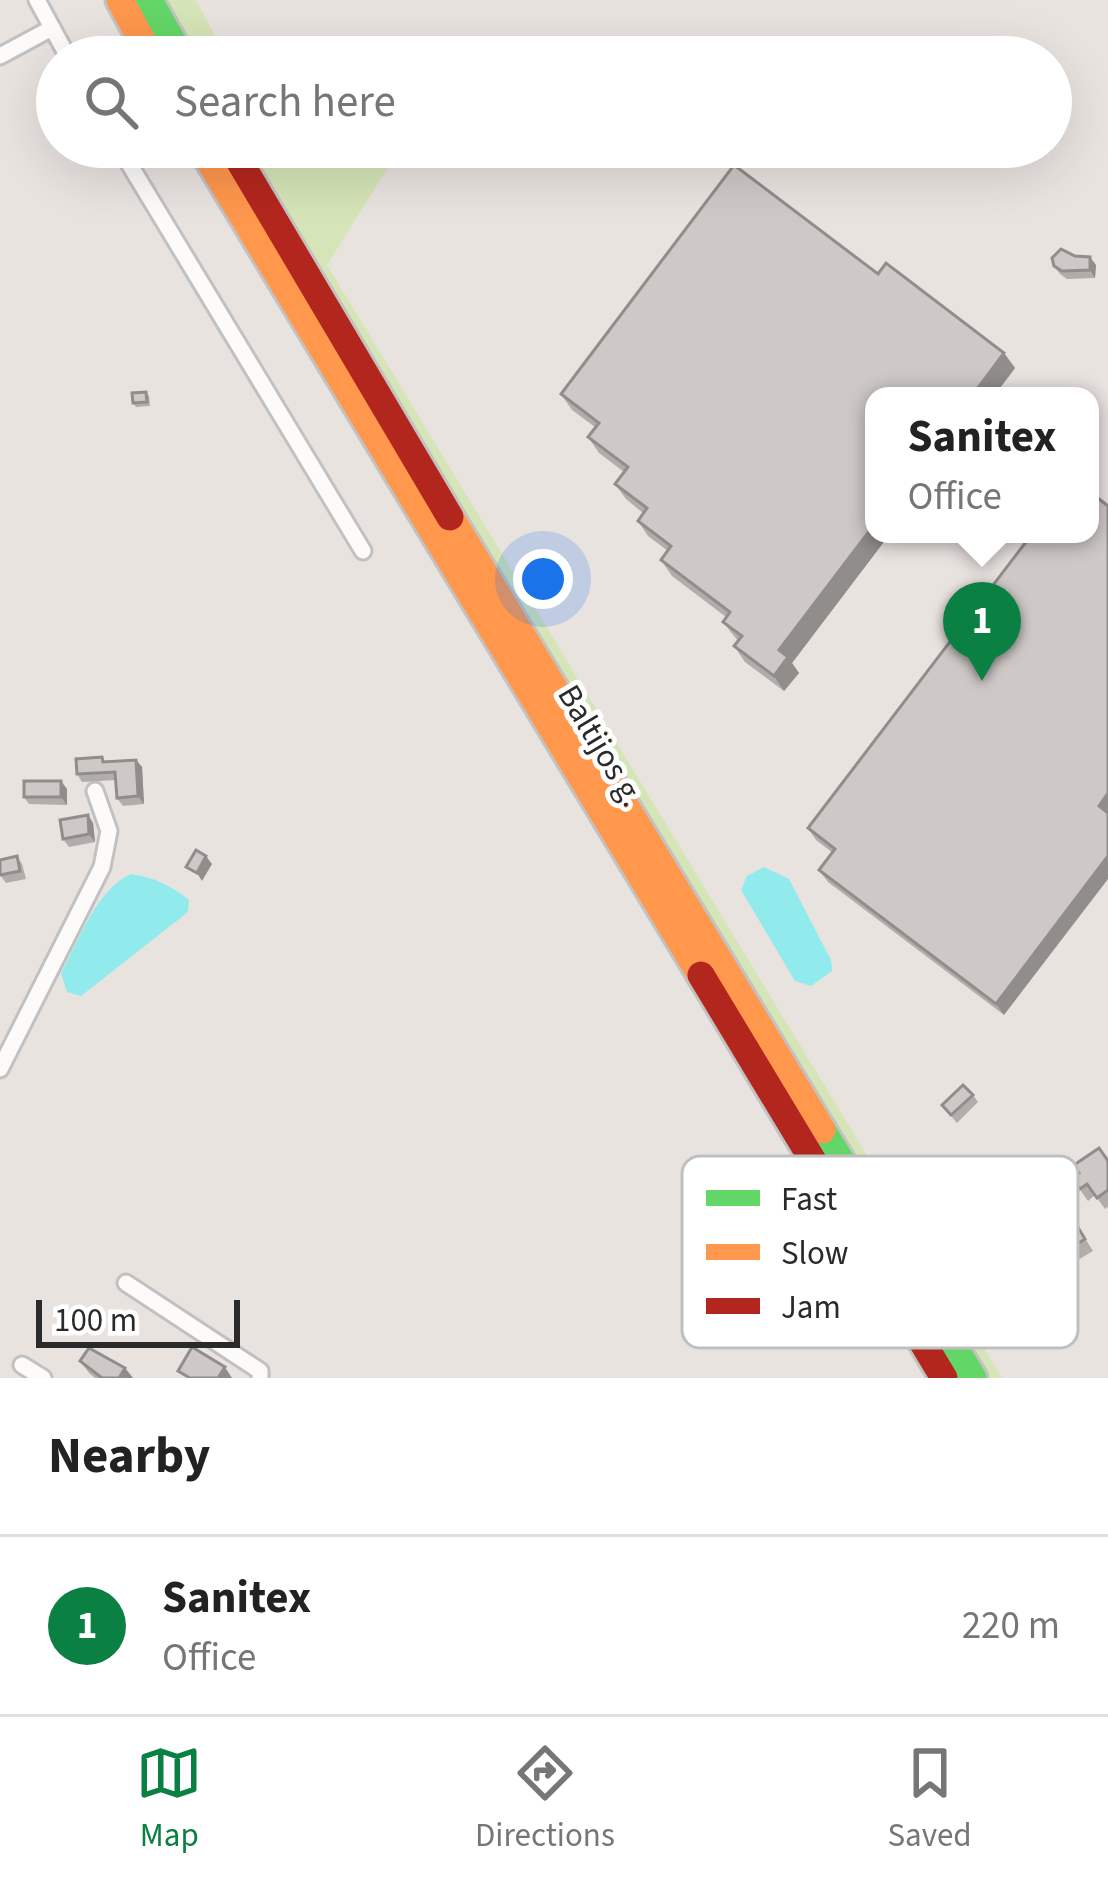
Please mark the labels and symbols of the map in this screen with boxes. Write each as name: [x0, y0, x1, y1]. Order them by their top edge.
your location: [513, 549, 573, 609]
pin: 1: [943, 582, 1021, 681]
street label: Baltijos g.: [546, 676, 656, 816]
legend: [682, 1156, 1078, 1348]
text: Fast: [781, 1176, 837, 1223]
text: Slow: [781, 1230, 849, 1277]
text: Jam: [781, 1284, 841, 1331]
scale bar: [36, 1294, 240, 1347]

